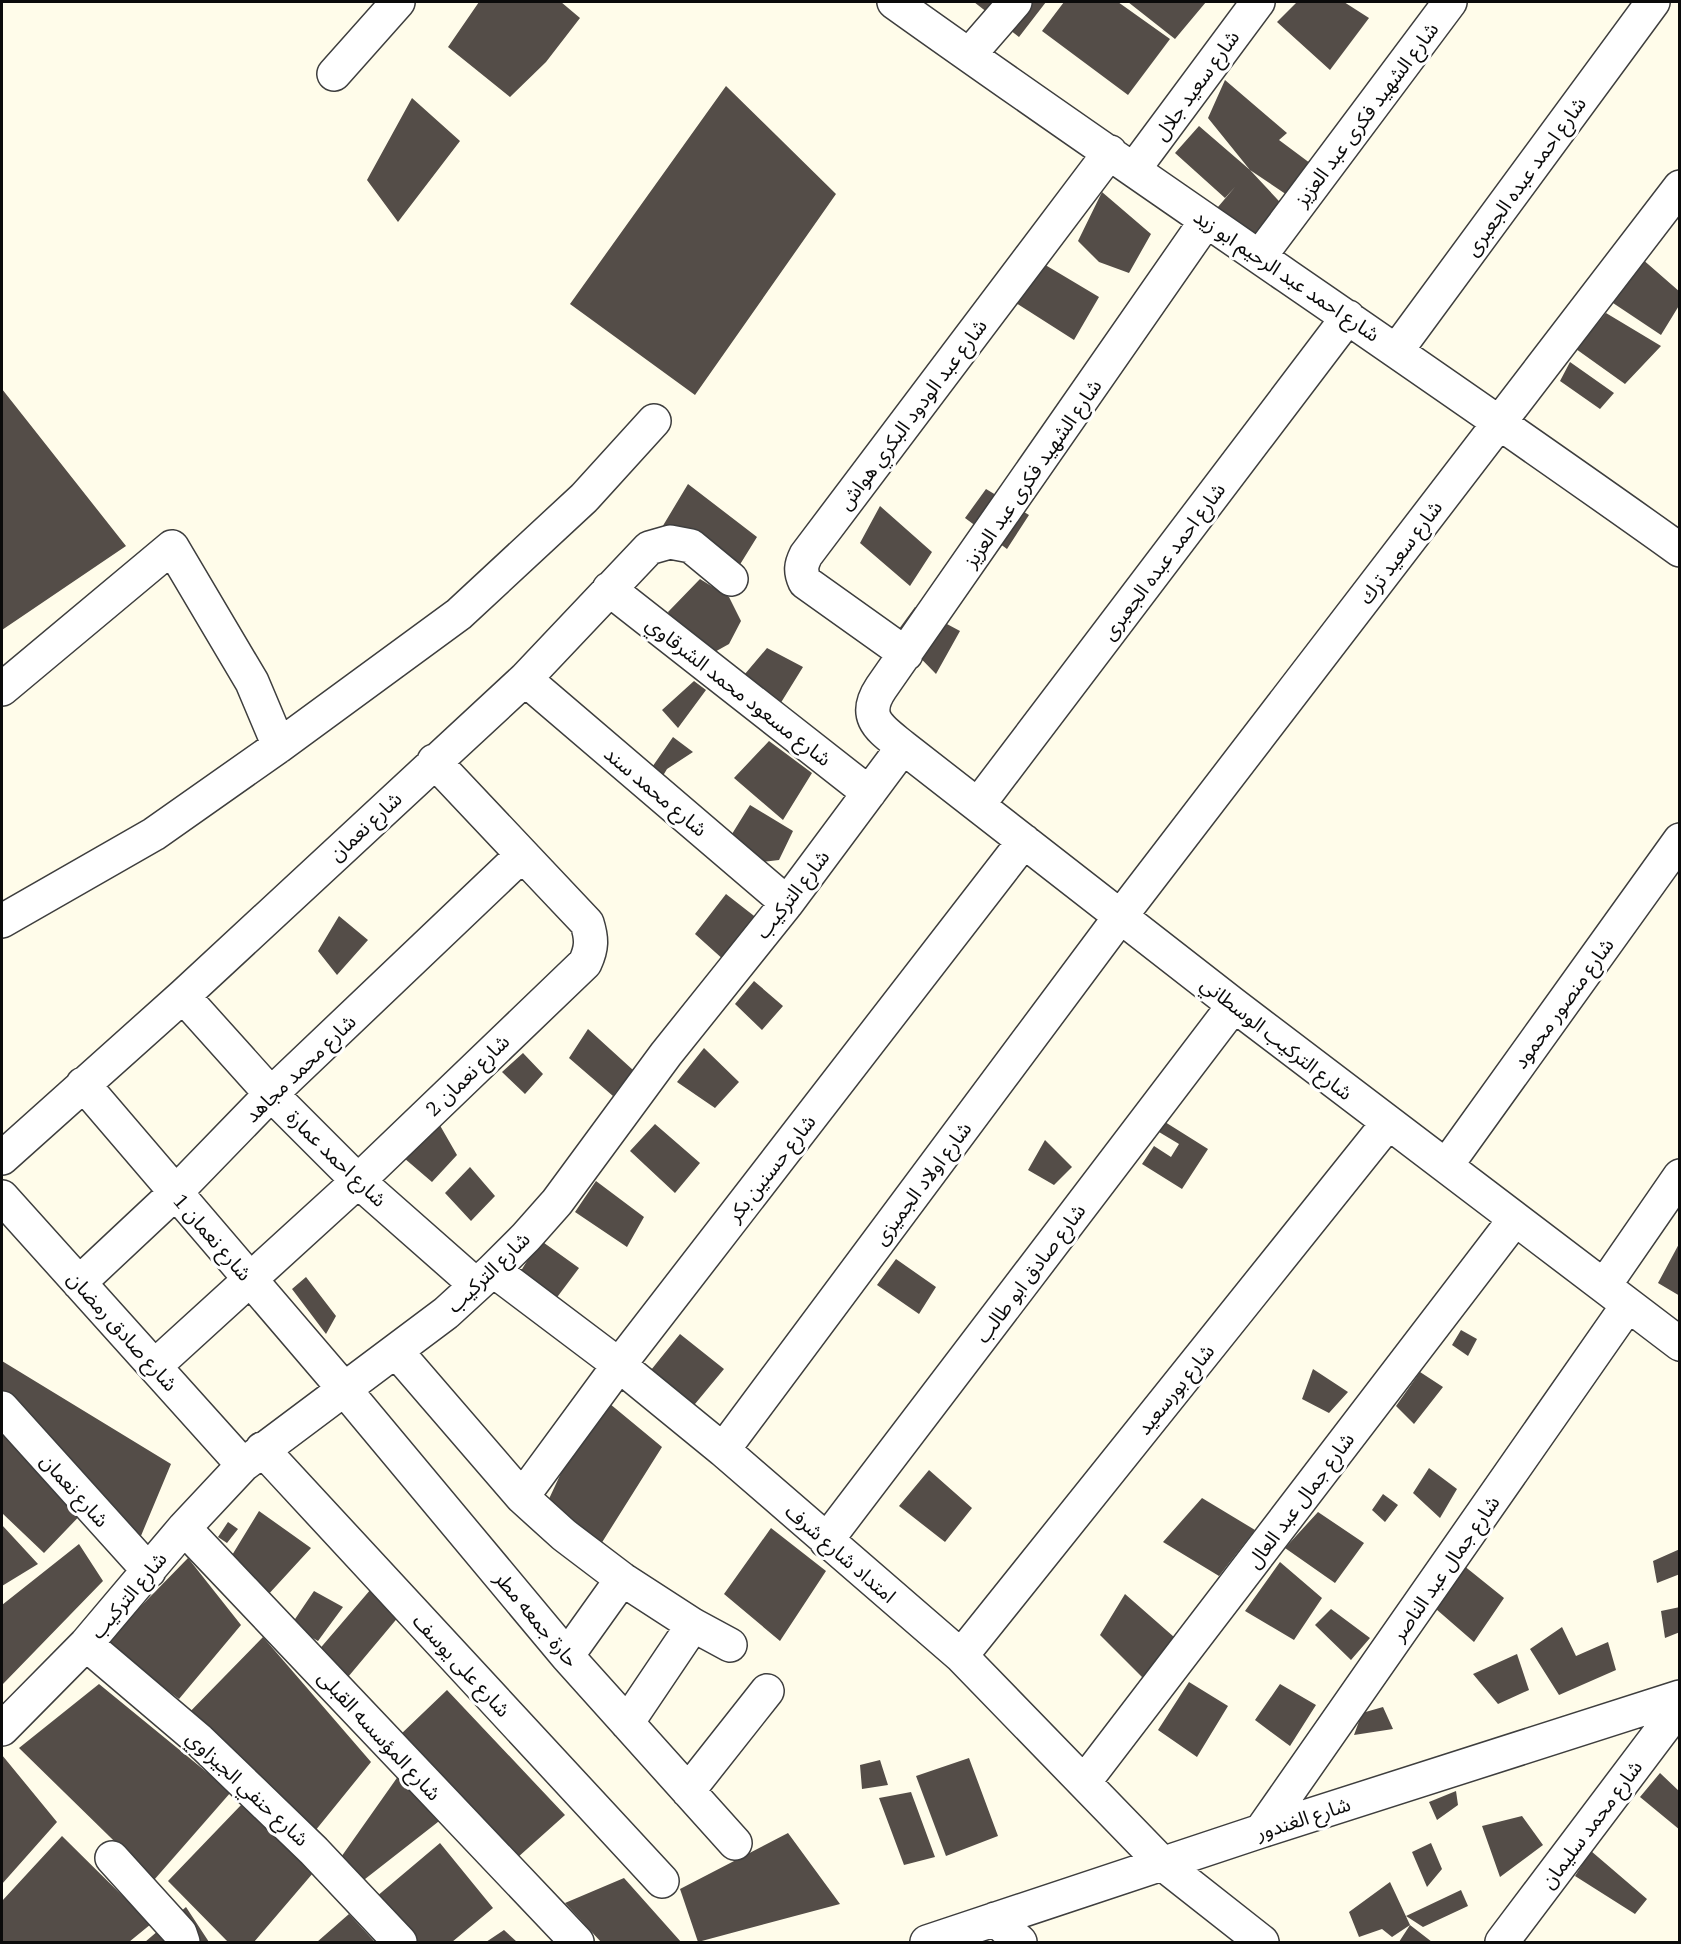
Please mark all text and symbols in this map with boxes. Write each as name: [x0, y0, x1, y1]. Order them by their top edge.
street label: شارع الشهيد فكرى عبد العزيز: [1287, 16, 1446, 214]
street label: شارع سعيد جلال: [1147, 24, 1247, 147]
street label: شارع احمد عبده الجعبرى: [1458, 91, 1593, 262]
street label: شارع احمد عبد الرحيم ابو زيد: [1188, 203, 1385, 349]
street label: شارع عبد الودود البكري هواش: [831, 313, 995, 517]
street label: شارع الشهيد فكرى عبد العزيز: [956, 373, 1109, 575]
street label: شارع احمد عبده الجعبرى: [1095, 477, 1233, 646]
street label: شارع سعيد ترك: [1352, 495, 1450, 611]
street label: شارع مسعود محمد الشرقاوي: [639, 610, 837, 774]
street label: شارع محمد سند: [597, 740, 713, 844]
street label: شارع نعمان: [323, 785, 409, 868]
street label: شارع التركيب: [749, 844, 837, 945]
street label: شارع منصور محمود: [1506, 932, 1621, 1075]
street label: شارع التركيب الوسطاني: [1194, 970, 1358, 1108]
street label: شارع محمد مجاهد: [239, 1008, 363, 1129]
street label: شارع نعمان 2: [419, 1028, 516, 1123]
street label: شارع احمد عمارة: [280, 1103, 393, 1214]
street label: شارع حسنين بكر: [720, 1109, 823, 1229]
street label: شارع اولاد الجميزى: [867, 1116, 979, 1251]
street label: شارع نعمان 1: [166, 1188, 258, 1288]
street label: شارع صادق ابو طالب: [969, 1198, 1093, 1349]
street label: شارع التركيب: [441, 1226, 537, 1320]
street label: شارع صادق رمضان: [60, 1265, 184, 1398]
street label: شارع بورسعيد: [1130, 1338, 1221, 1441]
street label: شارع جمال عبد العال: [1240, 1427, 1362, 1575]
street label: شارع نعمان: [33, 1447, 115, 1534]
street label: شارع جمال عبد الناصر: [1384, 1490, 1507, 1648]
street label: امتداد شارع شرف: [779, 1497, 902, 1610]
street label: شارع التركيب: [84, 1546, 174, 1645]
street label: حارة جمعه مطر: [488, 1565, 585, 1673]
street label: شارع على يوسف: [406, 1607, 517, 1724]
street label: شارع المؤسسه القبلى: [311, 1664, 448, 1807]
street label: شارع حنفي الجيزاوي: [179, 1724, 315, 1854]
street label: شارع محمد سليمان: [1534, 1754, 1650, 1895]
street label: شارع الغندور: [1251, 1790, 1354, 1848]

